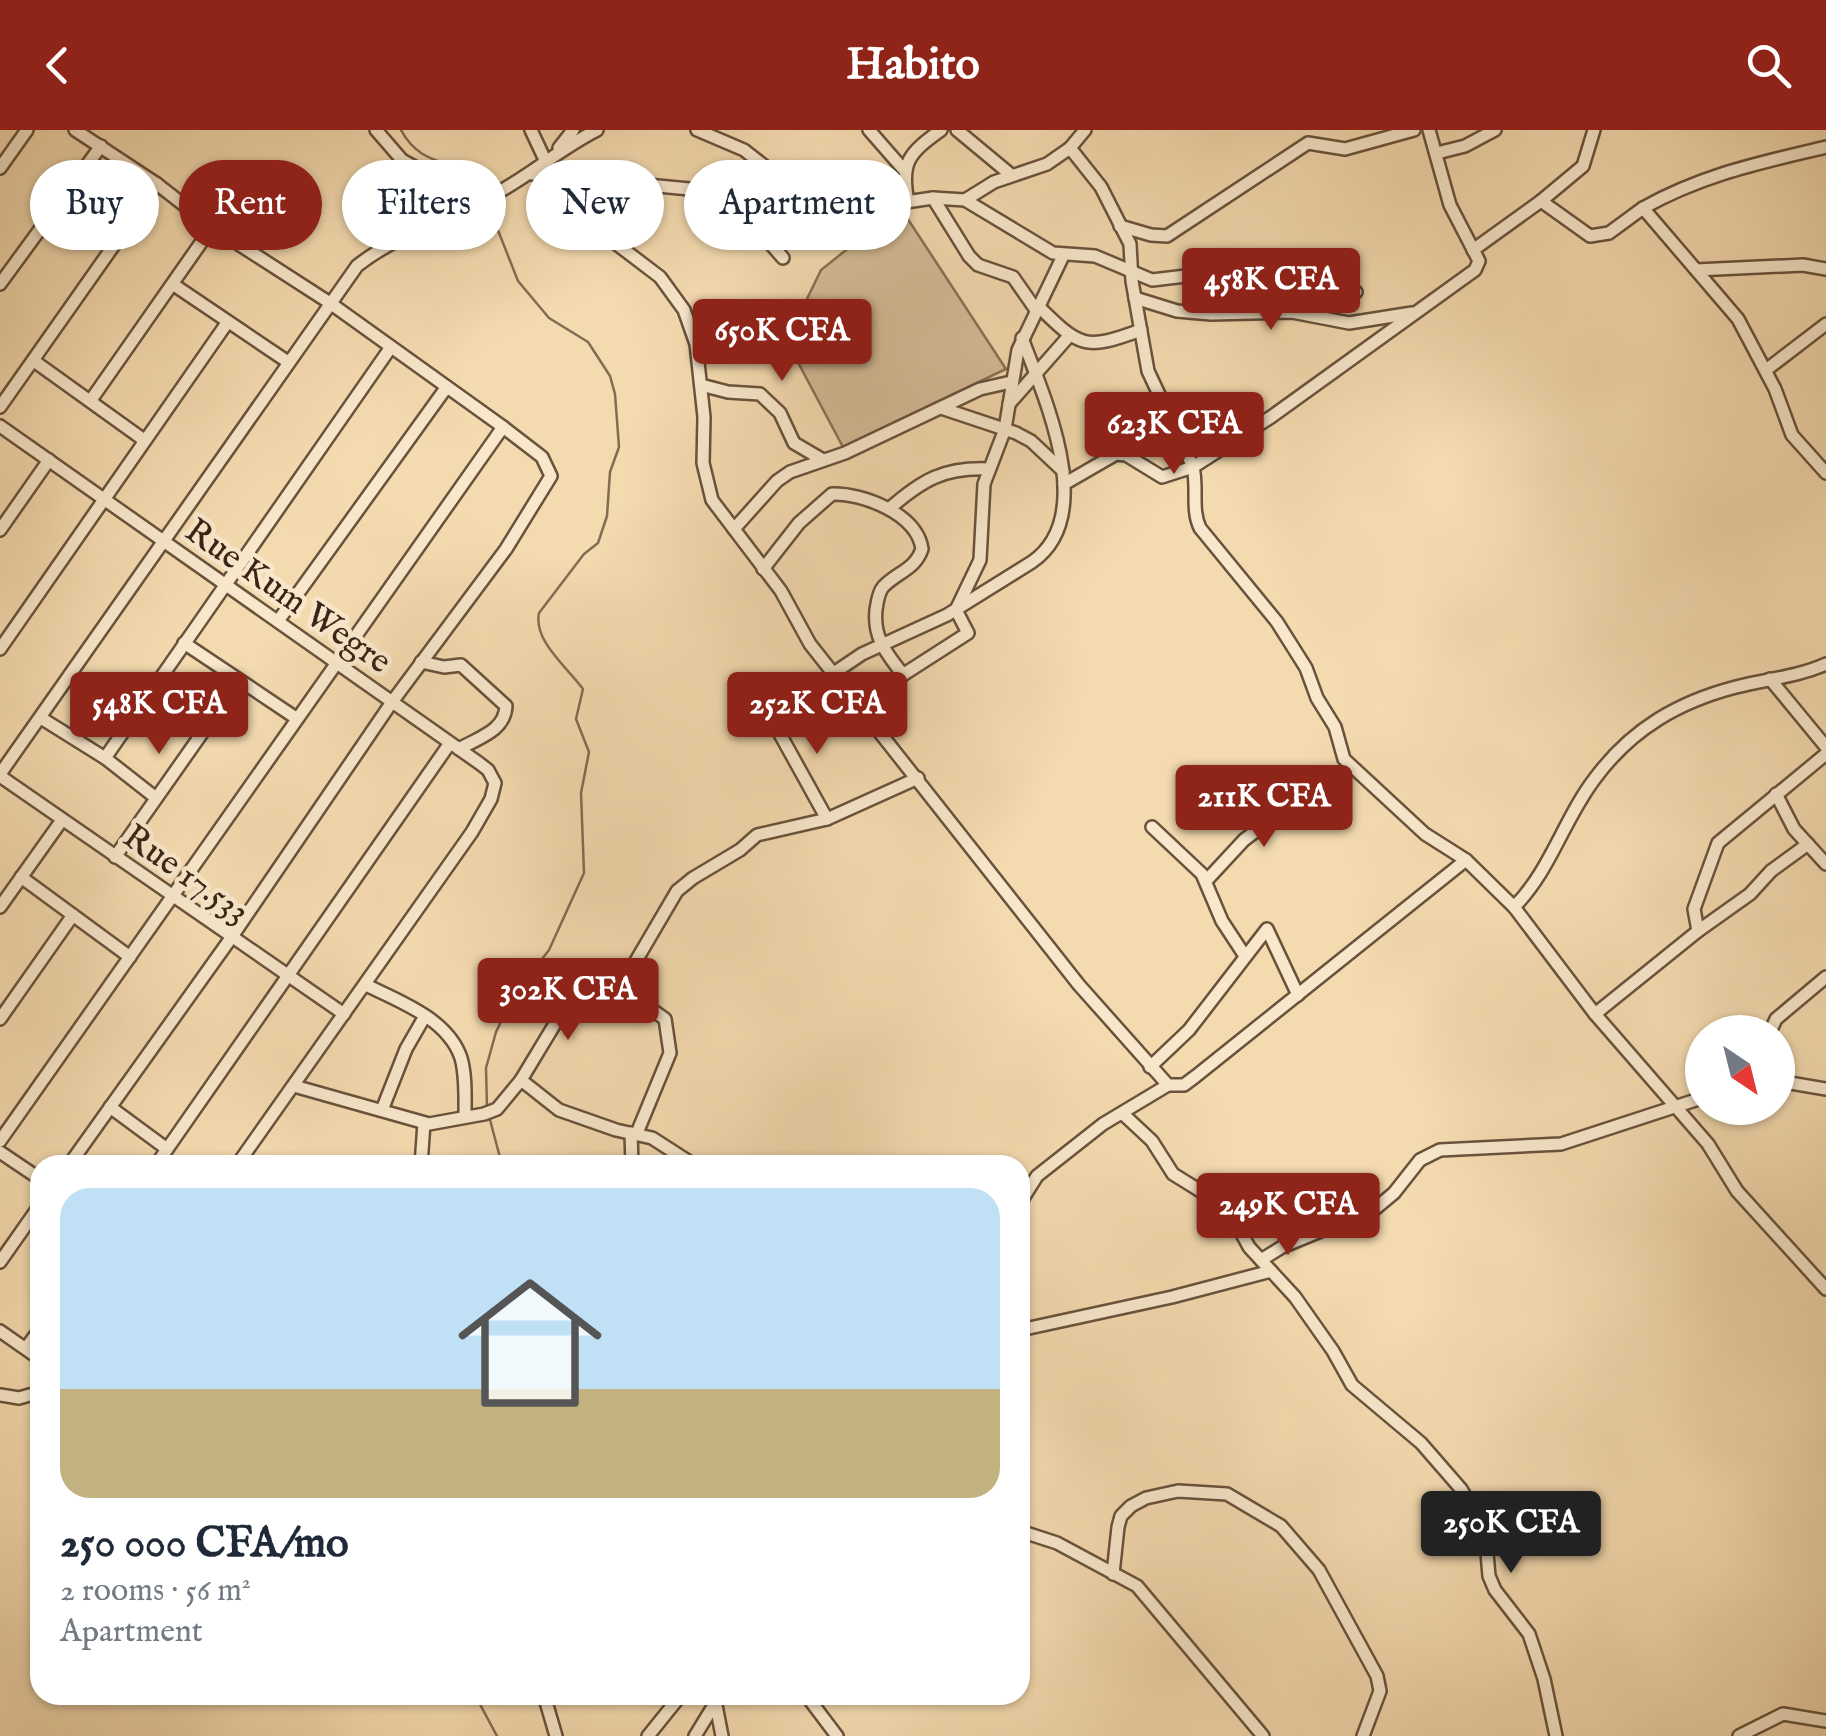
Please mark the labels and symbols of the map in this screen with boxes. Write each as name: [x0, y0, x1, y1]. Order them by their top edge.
pin: 458K CFA: [1168, 248, 1374, 333]
pin: 650K CFA: [679, 299, 885, 384]
pin: 623K CFA: [1071, 392, 1277, 477]
street label: Rue Kum Wegre: [176, 509, 400, 685]
pin: 548K CFA: [56, 672, 262, 757]
pin: 252K CFA: [714, 672, 920, 757]
pin: 211K CFA: [1161, 765, 1367, 850]
street label: Rue 17.533: [114, 815, 257, 935]
pin: 302K CFA: [465, 958, 671, 1043]
north arrow: [1685, 1015, 1795, 1125]
pin: 249K CFA: [1185, 1173, 1391, 1258]
pin: 250K CFA: [1408, 1491, 1614, 1576]

